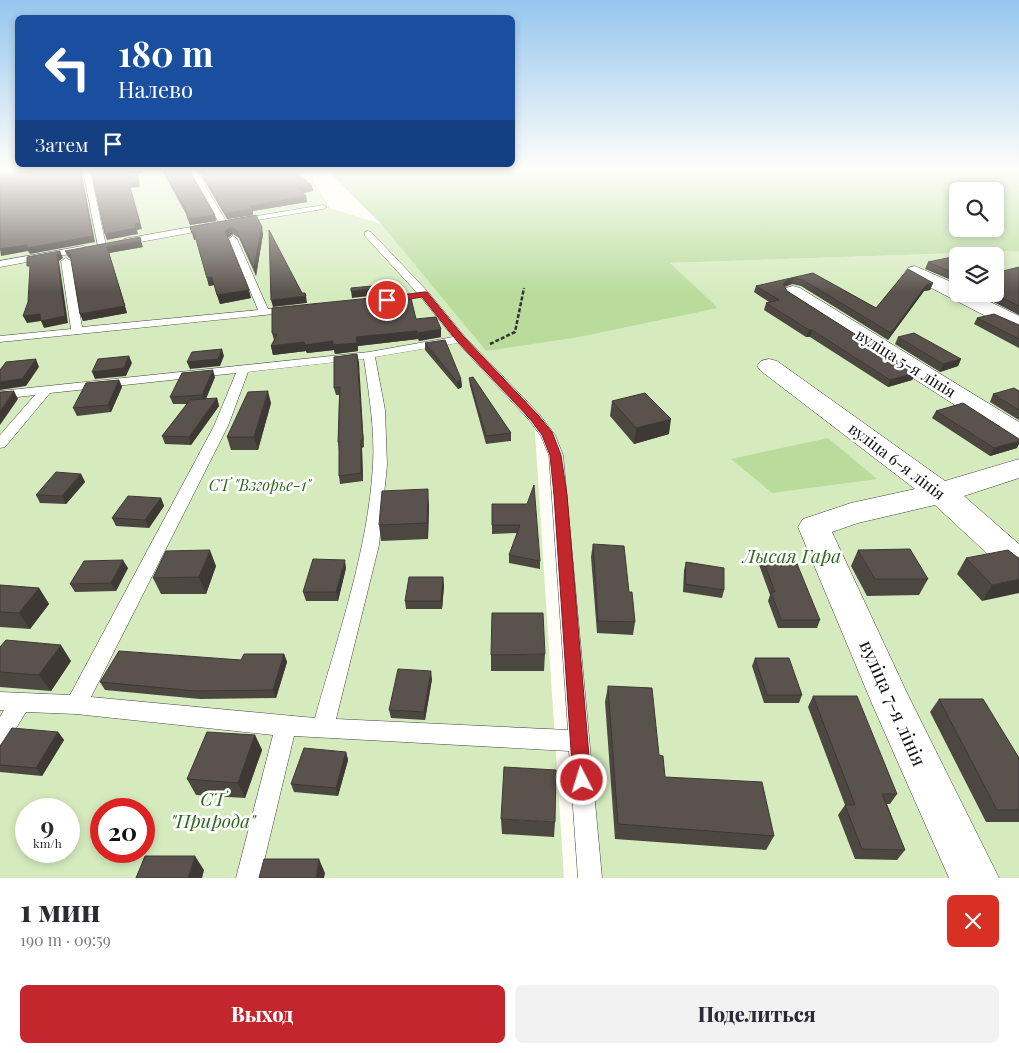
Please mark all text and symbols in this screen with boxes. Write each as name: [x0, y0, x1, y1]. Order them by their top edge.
text: 180 m: [118, 29, 213, 76]
icon: left: [35, 35, 100, 100]
text: Налево: [118, 74, 193, 104]
icon: arrive: [99, 130, 127, 158]
text: Затем: [35, 131, 89, 157]
map controls: [949, 182, 1004, 302]
button: search: [949, 182, 1004, 237]
button: layers: [949, 247, 1004, 302]
pin: [366, 279, 408, 321]
icon: arrive: [373, 286, 401, 314]
street label: вуліца 5-я лінія: [852, 323, 961, 402]
street label: вуліца 6-я лінія: [845, 417, 950, 504]
park label: СТ "Взгорье-1": [209, 474, 312, 495]
park label: Лысая Гара: [741, 542, 841, 568]
street label: вуліца 7-я лінія: [854, 635, 933, 770]
position arrow: [555, 753, 607, 805]
park label: СТ "Природа": [170, 785, 257, 833]
speed limit sign: 20: [90, 798, 155, 863]
text: 9: [41, 808, 54, 841]
text: km/h: [33, 835, 62, 851]
text: 1 мин: [20, 890, 100, 930]
button: close: [947, 895, 999, 947]
text: 190 m · 09:59: [20, 929, 111, 950]
button: Выход: [20, 985, 505, 1043]
button: Поделиться: [515, 985, 999, 1043]

